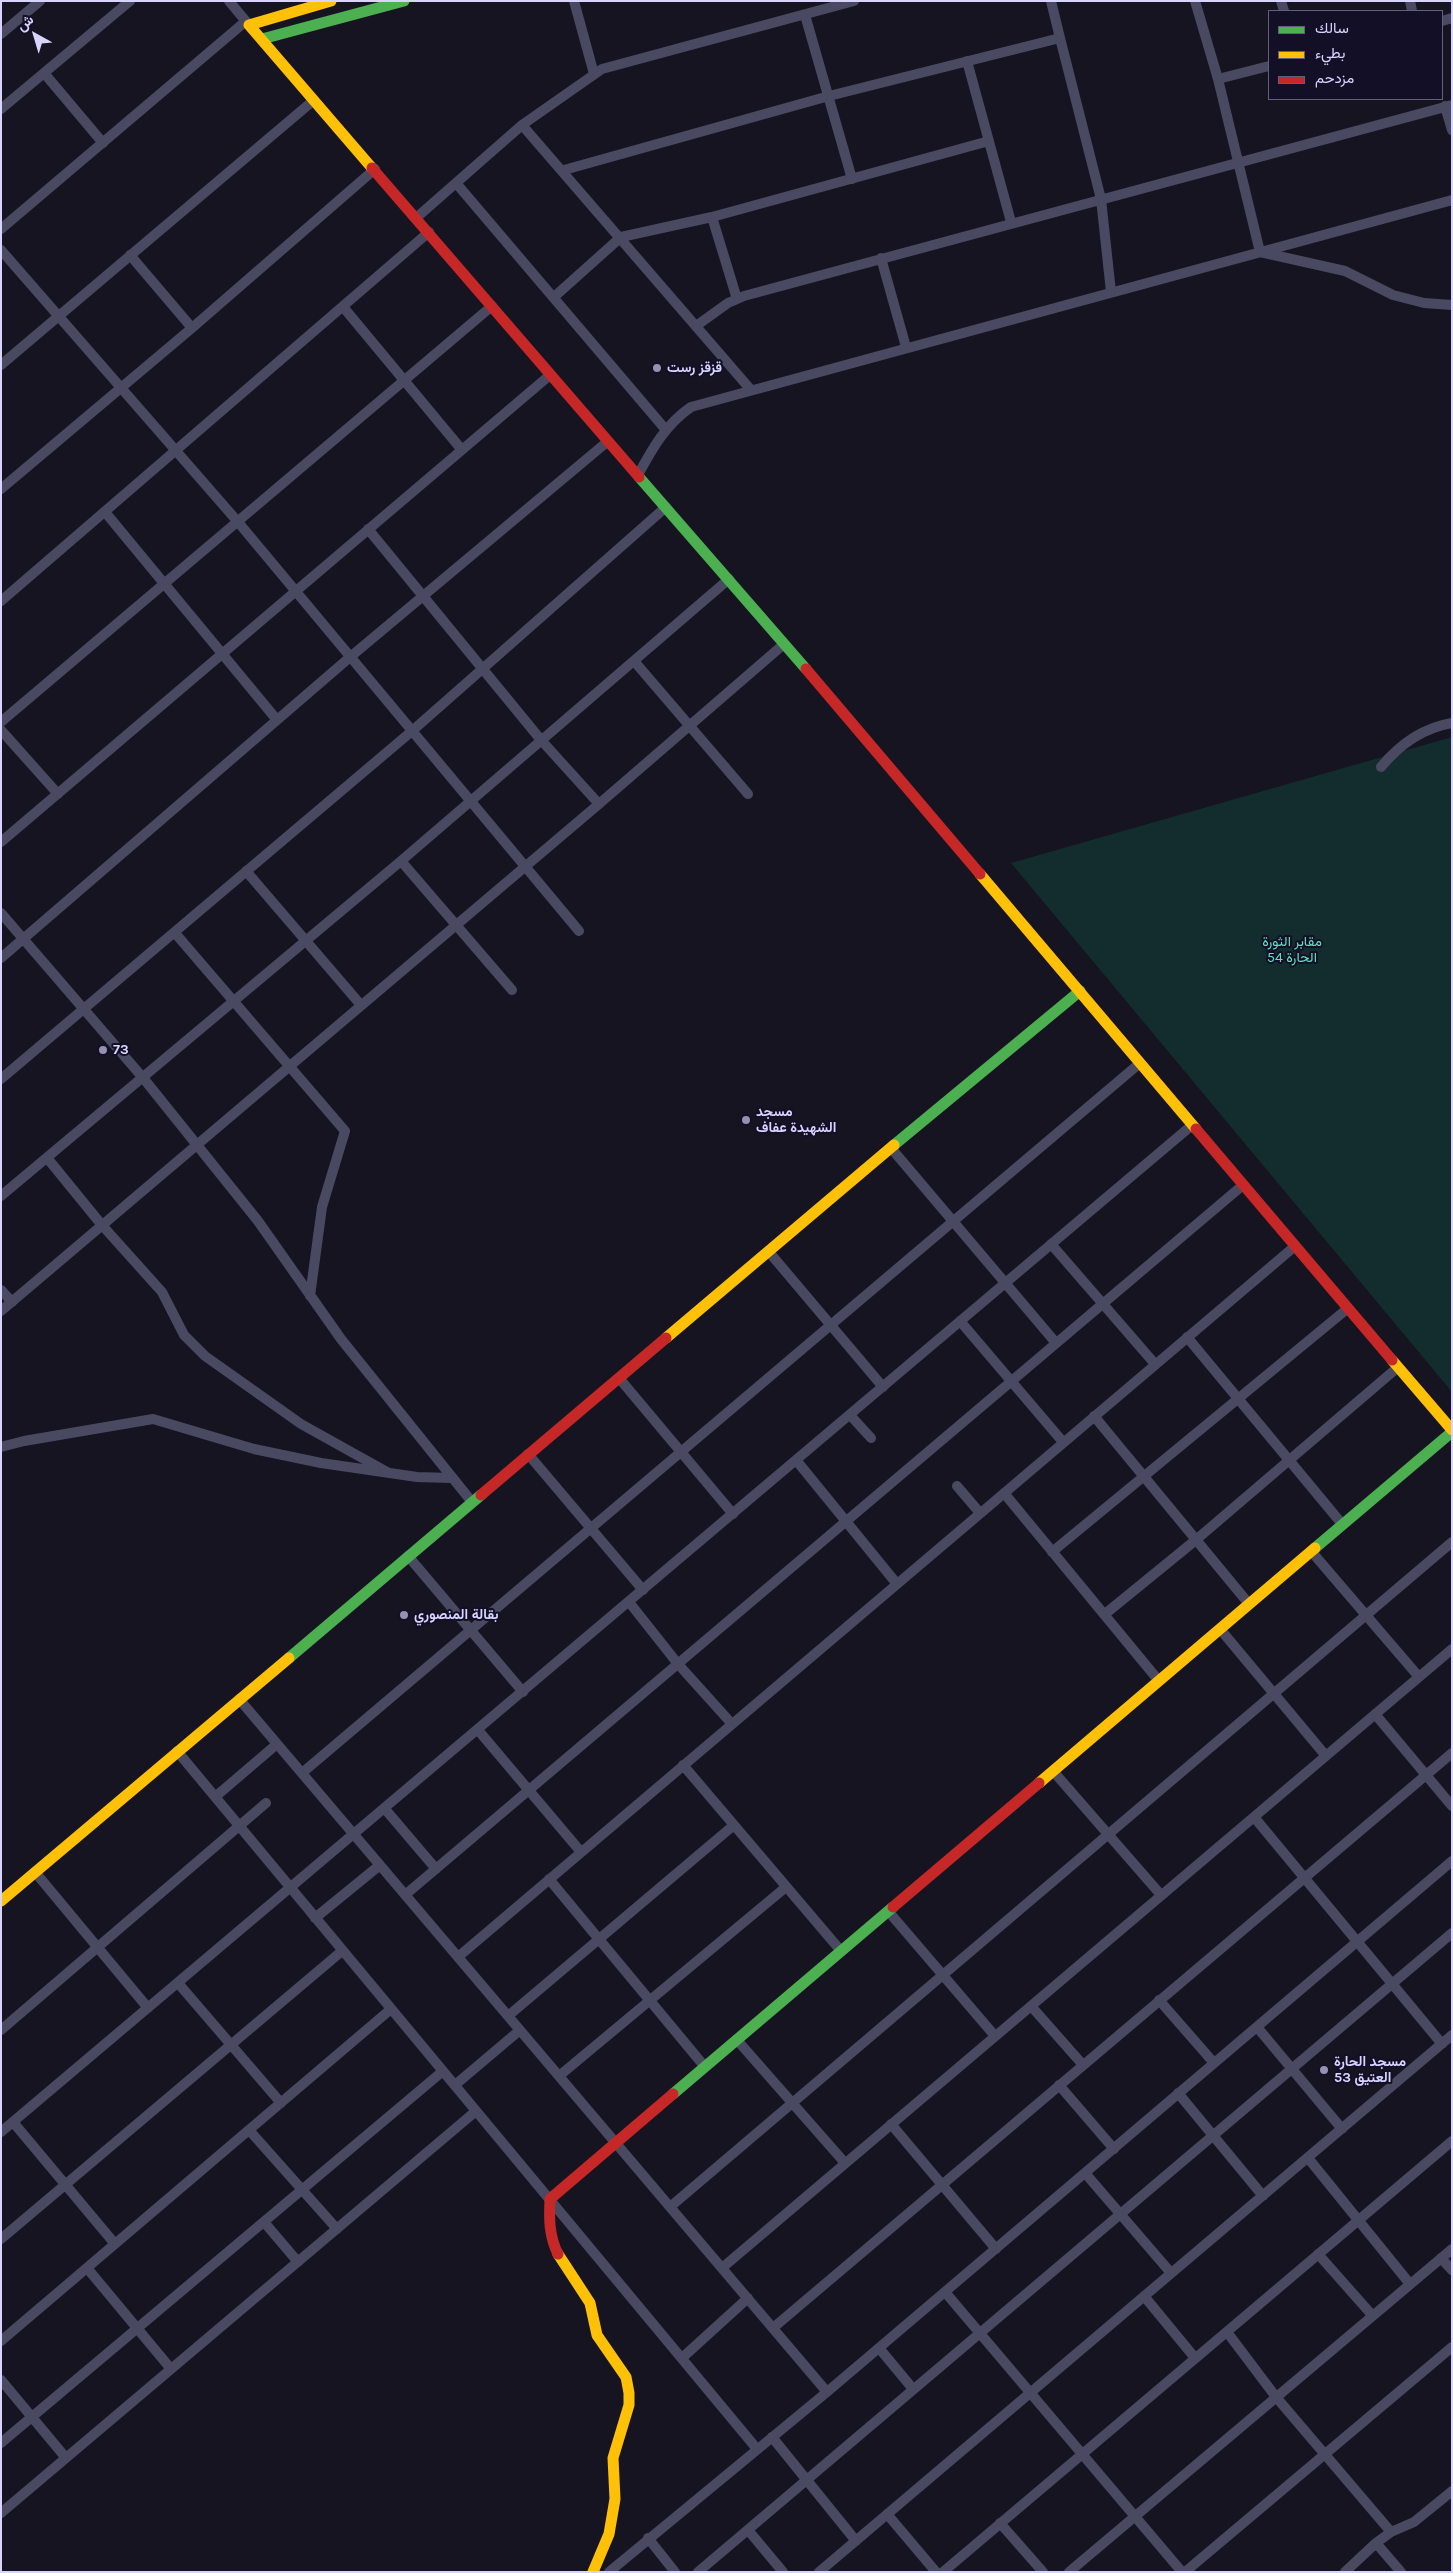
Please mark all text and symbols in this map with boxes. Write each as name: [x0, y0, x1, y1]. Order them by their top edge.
north arrow: [10, 10, 60, 60]
legend: [1268, 10, 1443, 100]
text: ش: [13, 11, 37, 35]
text: سالك: [1315, 19, 1349, 37]
text: بطيء: [1315, 44, 1345, 62]
text: مزدحم: [1315, 69, 1354, 87]
place label: قزقز رست: [667, 360, 722, 376]
marker: قزقز رست: [651, 362, 663, 374]
park label: مقابر الثورة الحارة 54: [1262, 934, 1322, 966]
place label: 73: [113, 1042, 129, 1058]
marker: 73: [97, 1044, 109, 1056]
place label: مسجد الشهيدة عفاف: [756, 1104, 836, 1136]
marker: مسجد الشهيدة عفاف: [740, 1114, 752, 1126]
place label: بقالة المنصوري: [414, 1607, 498, 1623]
marker: بقالة المنصوري: [398, 1609, 410, 1621]
place label: مسجد الحارة 53 العتيق: [1334, 2054, 1406, 2086]
marker: مسجد الحارة 53 العتيق: [1318, 2064, 1330, 2076]

